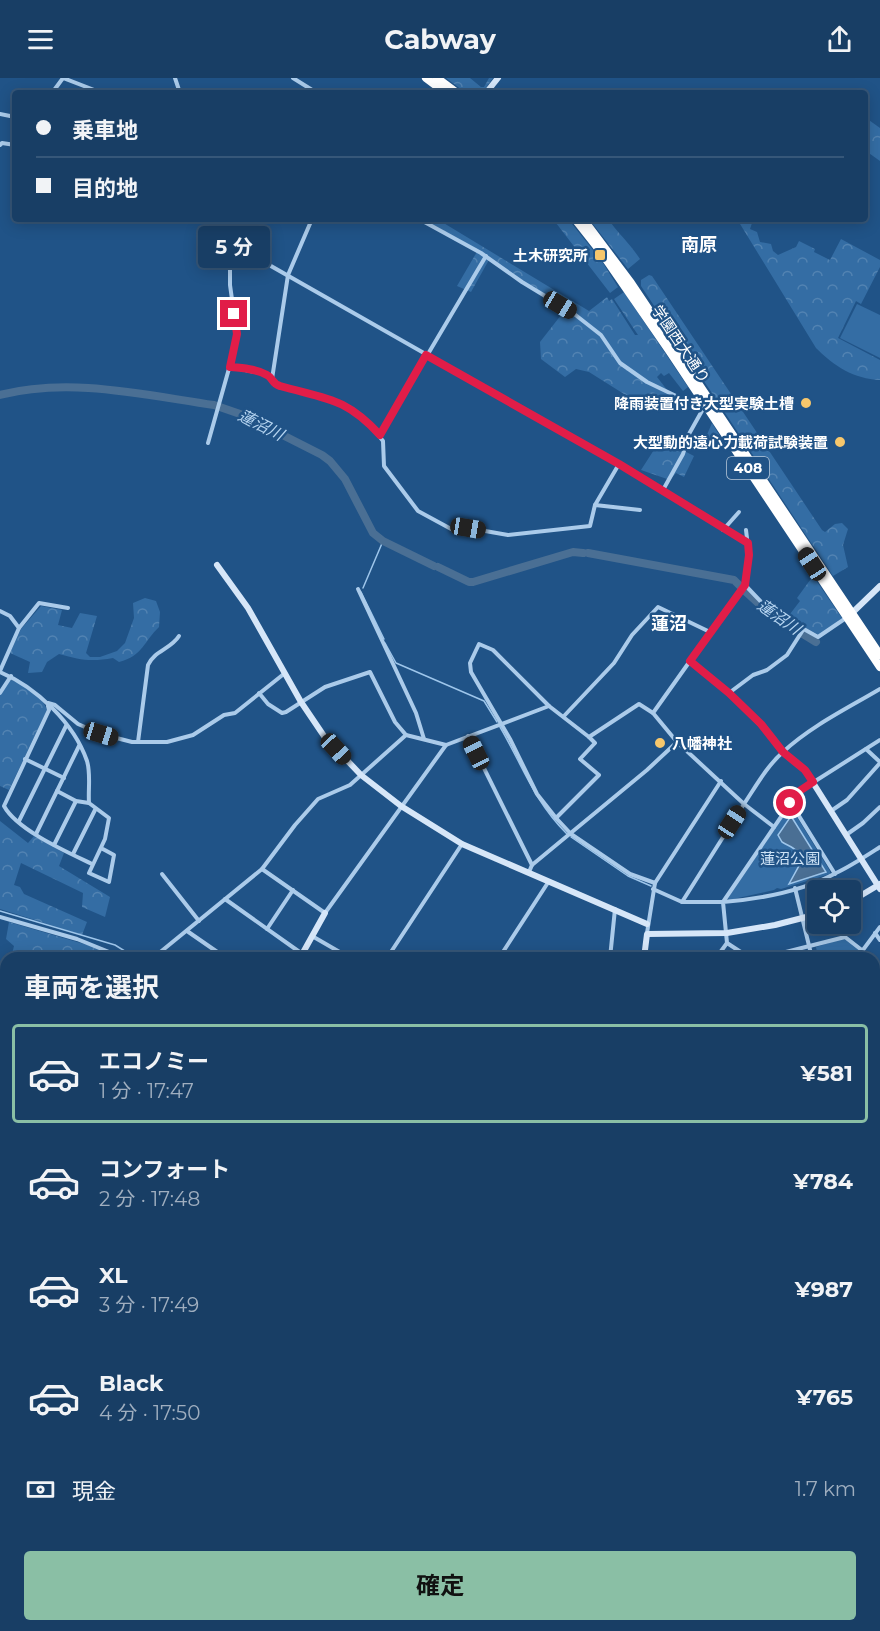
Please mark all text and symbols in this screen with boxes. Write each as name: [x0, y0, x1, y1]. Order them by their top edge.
icon: menu: [24, 23, 57, 56]
text: Cabway: [384, 23, 496, 56]
icon: share: [823, 23, 856, 56]
text: 乗車地: [72, 117, 138, 144]
text: 目的地: [72, 175, 138, 202]
callout: 5 分: [198, 227, 270, 269]
district label: 南原: [681, 234, 717, 256]
text: 5 分: [215, 235, 253, 259]
place label: 土木研究所: [513, 246, 588, 265]
marker: 土木研究所: [593, 248, 607, 262]
car: [540, 288, 580, 322]
route end: [220, 300, 247, 327]
street label: 学園西大通り: [648, 301, 714, 387]
place label: 降雨装置付き大型実験土槽: [614, 394, 794, 413]
marker: 降雨装置付き大型実験土槽: [799, 396, 813, 410]
water label: 蓮沼川: [235, 406, 288, 445]
place label: 大型動的遠心力載荷試験装置: [633, 433, 828, 452]
marker: 大型動的遠心力載荷試験装置: [833, 435, 847, 449]
road number: 408: [727, 457, 769, 479]
car: [449, 516, 487, 540]
car: [795, 544, 829, 584]
water label: 蓮沼川: [754, 595, 806, 640]
district label: 蓮沼: [651, 613, 687, 635]
car: [81, 720, 121, 748]
car: [317, 730, 355, 768]
car: [460, 733, 492, 773]
place label: 八幡神社: [672, 734, 732, 753]
marker: 八幡神社: [653, 736, 667, 750]
route start: [776, 789, 803, 816]
car: [715, 802, 749, 842]
park label: 蓮沼公園: [760, 849, 820, 868]
map controls: [807, 880, 861, 934]
button: locate: [807, 880, 861, 934]
text: 車両を選択: [24, 971, 159, 1004]
icon: car: [27, 1047, 81, 1101]
text: エコノミー: [99, 1048, 209, 1075]
text: ¥581: [801, 1060, 853, 1087]
text: 1 分 · 17:47: [99, 1079, 194, 1103]
icon: car: [27, 1155, 81, 1209]
text: コンフォート: [99, 1156, 230, 1183]
text: ¥784: [793, 1168, 853, 1195]
text: 2 分 · 17:48: [99, 1187, 200, 1211]
text: XL: [99, 1262, 128, 1289]
icon: car: [27, 1263, 81, 1317]
text: ¥987: [795, 1276, 853, 1303]
text: 3 分 · 17:49: [99, 1293, 199, 1317]
text: Black: [99, 1370, 163, 1397]
icon: car: [27, 1371, 81, 1425]
text: ¥765: [796, 1384, 853, 1411]
text: 4 分 · 17:50: [99, 1401, 200, 1425]
icon: cash: [24, 1473, 57, 1506]
text: 1.7 km: [795, 1477, 856, 1501]
text: 現金: [72, 1478, 116, 1505]
button: 確定: [24, 1551, 856, 1620]

